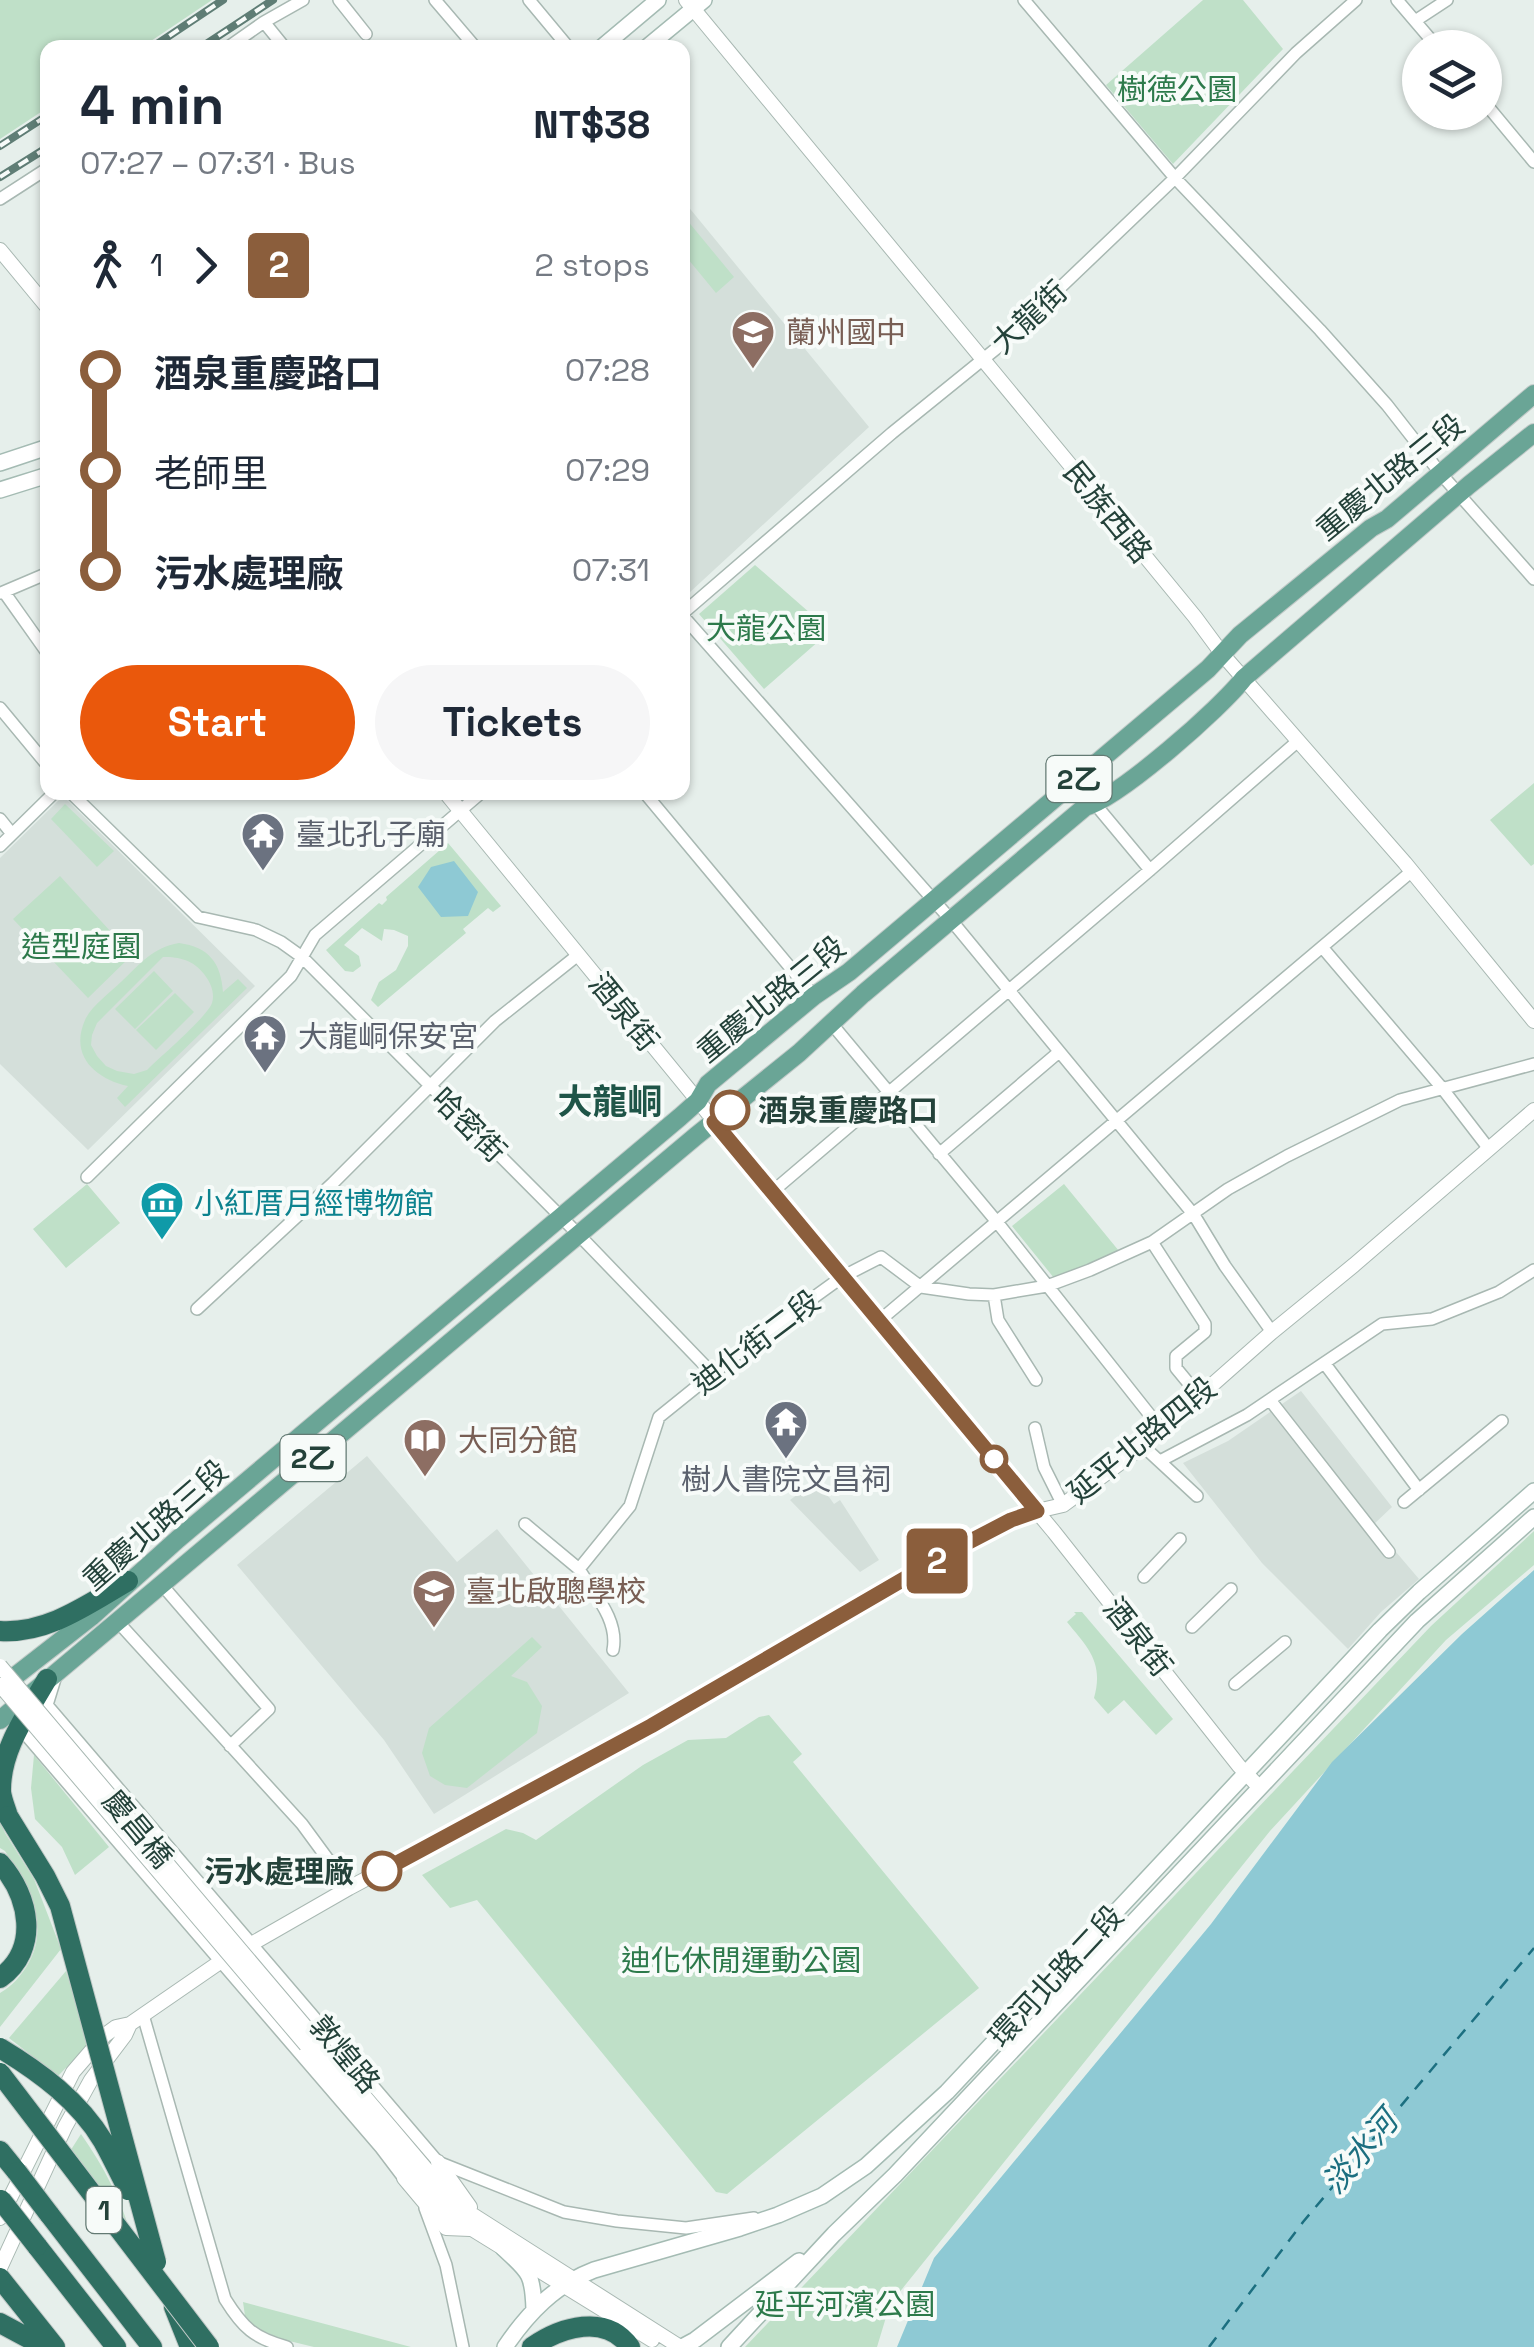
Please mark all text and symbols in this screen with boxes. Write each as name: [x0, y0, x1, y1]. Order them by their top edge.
map controls: [1402, 30, 1502, 130]
button: layers: [1402, 30, 1502, 130]
text: 4 min: [80, 70, 224, 140]
park label: 樹德公園: [1117, 70, 1237, 109]
text: NT$38: [533, 101, 650, 149]
text: 07:27 – 07:31 · Bus: [80, 143, 356, 183]
icon: walk: [80, 238, 135, 293]
icon: forward: [178, 238, 233, 293]
text: 2: [268, 243, 289, 287]
text: 1: [150, 245, 163, 285]
text: 2 stops: [535, 245, 650, 285]
street label: 大龍街: [983, 272, 1075, 362]
school or university icon: 蘭州國中: [730, 309, 776, 370]
place label: 蘭州國中: [786, 313, 906, 352]
text: 酒泉重慶路口: [154, 350, 382, 398]
text: 07:28: [565, 350, 650, 390]
street label: 重慶北路三段: [1308, 405, 1472, 549]
text: 老師里: [154, 450, 268, 498]
text: 07:29: [565, 450, 650, 490]
street label: 民族西路: [1055, 453, 1161, 571]
text: 污水處理廠: [154, 550, 344, 598]
text: 07:31: [572, 550, 650, 590]
park label: 大龍公園: [706, 609, 826, 648]
button: Start: [80, 665, 355, 780]
button: Tickets: [375, 665, 650, 780]
road number: 2乙: [1046, 756, 1112, 802]
temple icon: 臺北孔子廟: [240, 811, 286, 872]
place label: 臺北孔子廟: [296, 815, 446, 854]
park label: 造型庭園: [21, 927, 141, 966]
street label: 重慶北路三段: [689, 927, 853, 1071]
street label: 酒泉街: [581, 965, 667, 1059]
temple icon: 大龍峒保安宮: [242, 1013, 288, 1074]
place label: 大龍峒保安宮: [298, 1017, 478, 1056]
street label: 哈密街: [423, 1079, 515, 1171]
district label: 大龍峒: [557, 1080, 663, 1124]
marker: 酒泉重慶路口: [711, 1091, 749, 1129]
place label: 酒泉重慶路口: [758, 1091, 938, 1130]
museum icon: 小紅厝月經博物館: [139, 1180, 185, 1241]
place label: 小紅厝月經博物館: [194, 1184, 434, 1223]
street label: 迪化街二段: [684, 1281, 828, 1403]
street label: 延平北路四段: [1060, 1368, 1224, 1512]
temple icon: 樹人書院文昌祠: [763, 1399, 809, 1460]
library icon: 大同分館: [402, 1417, 448, 1478]
place label: 大同分館: [458, 1421, 578, 1460]
road number: 2乙: [280, 1435, 346, 1481]
unlabelled marker: [981, 1446, 1007, 1472]
street label: 重慶北路三段: [74, 1451, 236, 1599]
place label: 樹人書院文昌祠: [681, 1460, 891, 1499]
line badge: 2: [904, 1528, 970, 1594]
text: 2: [927, 1539, 947, 1583]
school or university icon: 臺北啟聰學校: [411, 1568, 457, 1629]
place label: 臺北啟聰學校: [466, 1572, 646, 1611]
street label: 酒泉街: [1095, 1590, 1181, 1684]
street label: 慶昌橋: [94, 1782, 182, 1876]
place label: 污水處理廠: [204, 1852, 354, 1891]
marker: 污水處理廠: [363, 1852, 401, 1890]
street label: 環河北路二段: [980, 1897, 1132, 2055]
park label: 迪化休閒運動公園: [621, 1941, 861, 1980]
street label: 敦煌路: [301, 2007, 389, 2101]
water label: 淡水河: [1314, 2098, 1410, 2202]
road number: 1: [86, 2187, 122, 2233]
park label: 延平河濱公園: [755, 2285, 935, 2324]

